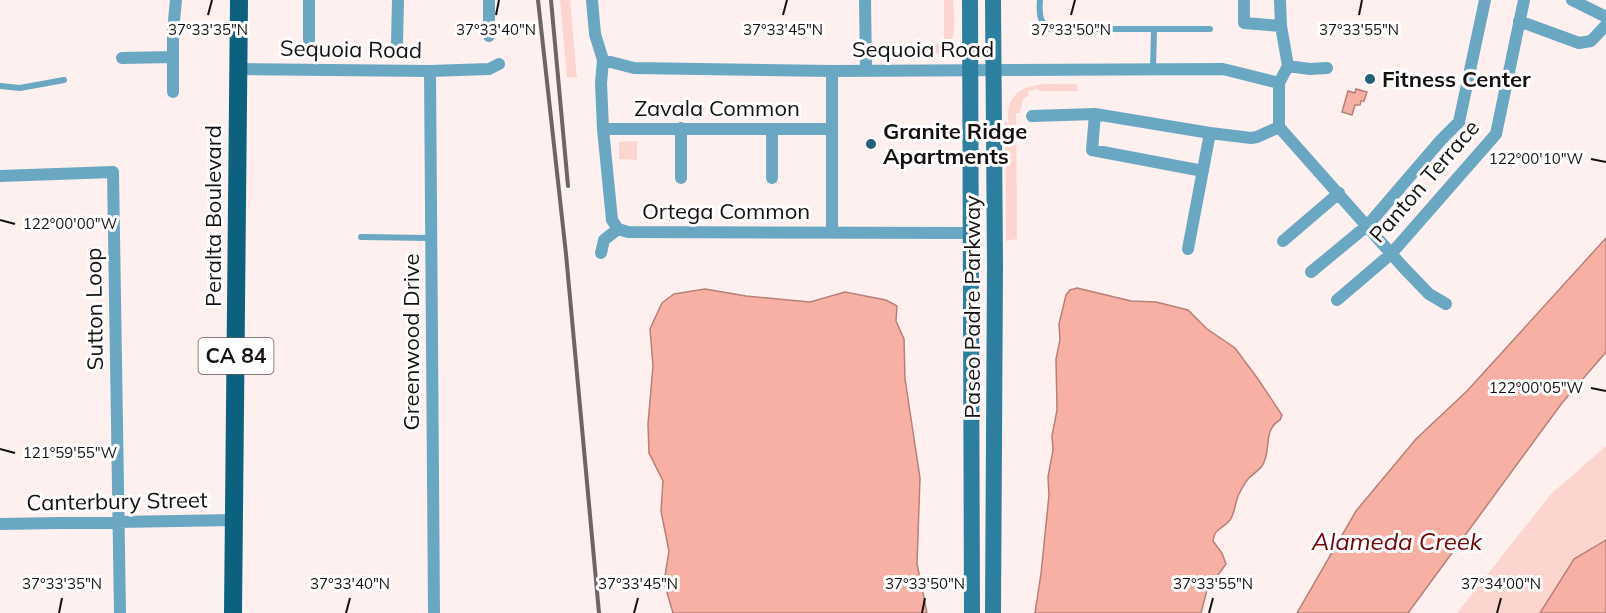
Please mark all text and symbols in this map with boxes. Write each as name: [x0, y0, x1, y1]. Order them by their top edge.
text: 37°33'35"N: [168, 20, 248, 39]
text: 37°33'40"N: [456, 20, 536, 39]
text: 37°33'45"N: [743, 20, 823, 39]
text: 37°33'50"N: [1031, 20, 1111, 39]
text: 37°33'55"N: [1319, 20, 1399, 39]
street label: Sequoia Road: [280, 34, 422, 64]
street label: Sequoia Road: [852, 35, 994, 63]
place label: Fitness Center: [1382, 65, 1531, 93]
marker: Fitness Center: [1363, 72, 1377, 86]
street label: Zavala Common: [634, 94, 800, 122]
street label: Panton Terrace: [1363, 114, 1485, 248]
place label: Granite Ridge Apartments: [883, 117, 1027, 170]
street label: Peralta Boulevard: [199, 125, 227, 307]
marker: Granite Ridge Apartments: [864, 137, 878, 151]
text: 122°00'10"W: [1489, 149, 1584, 168]
street label: Paseo Padre Parkway: [958, 195, 986, 419]
street label: Ortega Common: [642, 197, 810, 225]
text: 122°00'00"W: [23, 214, 118, 233]
street label: Sutton Loop: [79, 247, 109, 371]
street label: Greenwood Drive: [397, 254, 425, 430]
road number: CA 84: [198, 338, 274, 374]
text: 122°00'05"W: [1489, 378, 1584, 397]
text: 121°59'55"W: [23, 443, 118, 462]
street label: Canterbury Street: [26, 485, 208, 517]
water label: Alameda Creek: [1311, 526, 1483, 556]
text: 37°33'35"N: [22, 574, 102, 593]
text: 37°33'40"N: [310, 574, 390, 593]
text: 37°33'45"N: [598, 574, 678, 593]
text: 37°33'50"N: [885, 574, 965, 593]
text: 37°33'55"N: [1173, 574, 1253, 593]
text: 37°34'00"N: [1461, 574, 1541, 593]

